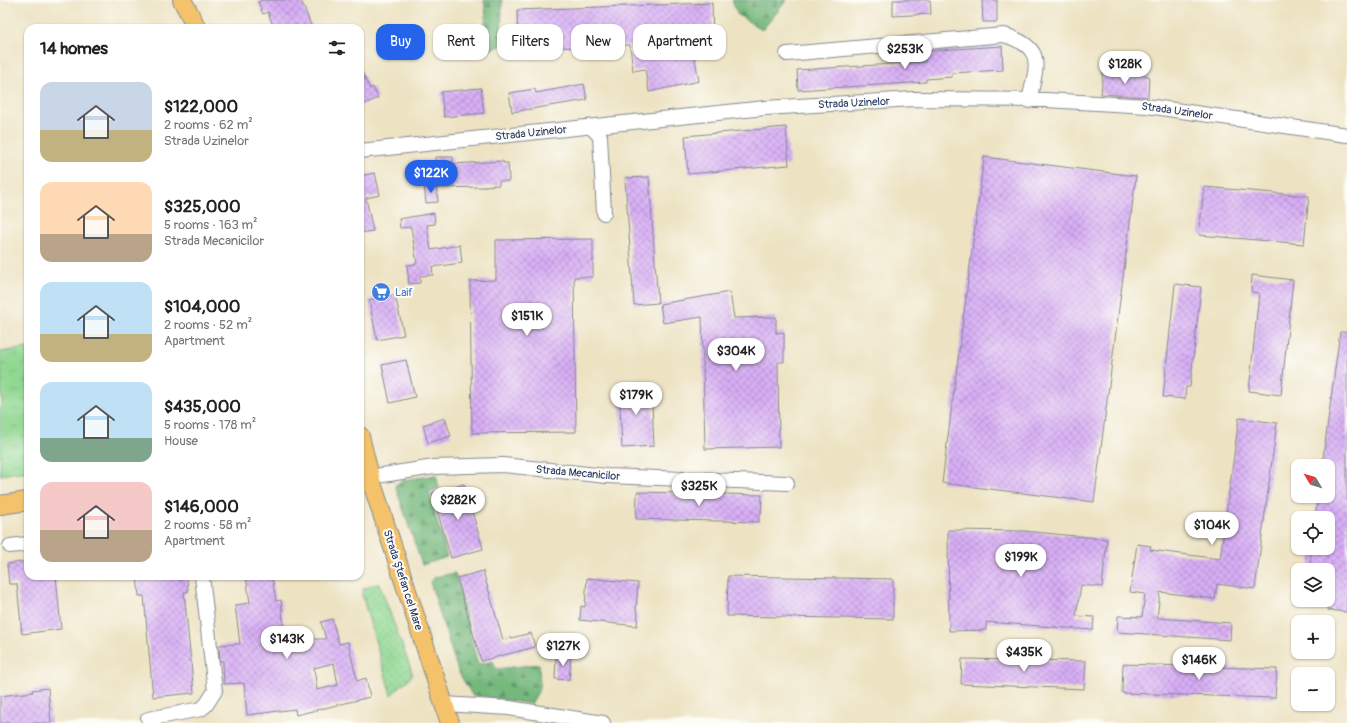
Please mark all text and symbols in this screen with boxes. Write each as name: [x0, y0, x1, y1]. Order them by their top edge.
chip: Buy: [376, 24, 425, 60]
chip: Rent: [433, 24, 489, 60]
chip: Filters: [497, 24, 563, 60]
chip: New: [571, 24, 625, 60]
chip: Apartment: [633, 24, 726, 60]
pin: $253K: [877, 36, 933, 70]
icon: filters: [326, 37, 348, 59]
text: 14 homes: [40, 38, 108, 59]
text: $253K: [887, 41, 923, 57]
pin: $128K: [1097, 51, 1153, 85]
text: $128K: [1108, 56, 1142, 72]
street label: Strada Uzinelor: [818, 95, 890, 111]
text: $122,000: [164, 96, 238, 117]
icon: home: [72, 98, 120, 146]
street label: Strada Uzinelor: [1141, 100, 1213, 122]
text: 2 rooms · 62 m²: [164, 117, 253, 133]
street label: Strada Uzinelor: [495, 123, 567, 143]
text: Strada Uzinelor: [164, 133, 249, 149]
pin: $122K: [403, 160, 459, 194]
text: $122K: [414, 165, 448, 181]
text: $325,000: [164, 196, 241, 217]
icon: home: [72, 198, 120, 246]
text: 5 rooms · 163 m²: [164, 217, 258, 233]
text: Strada Mecanicilor: [164, 233, 264, 249]
supermarket icon: Laif: [370, 281, 392, 303]
place label: Laif: [395, 286, 413, 299]
text: $104,000: [164, 296, 240, 317]
icon: home: [72, 298, 120, 346]
pin: $151K: [499, 303, 555, 337]
text: $151K: [511, 308, 543, 324]
text: 2 rooms · 52 m²: [164, 317, 252, 333]
text: Apartment: [164, 333, 225, 349]
pin: $304K: [708, 338, 764, 372]
text: $304K: [717, 343, 755, 359]
pin: $179K: [608, 382, 664, 416]
text: $179K: [619, 387, 653, 403]
text: $435,000: [164, 396, 241, 417]
icon: home: [72, 398, 120, 446]
text: 5 rooms · 178 m²: [164, 417, 256, 433]
text: House: [164, 433, 198, 449]
north arrow: [1291, 459, 1335, 503]
map controls: [1291, 459, 1335, 711]
street label: Strada Mecanicilor: [535, 463, 621, 483]
pin: $325K: [671, 473, 727, 507]
text: $325K: [681, 478, 717, 494]
pin: $282K: [430, 487, 486, 521]
text: $282K: [440, 492, 476, 508]
text: $146,000: [164, 496, 239, 517]
icon: home: [72, 498, 120, 546]
button: locate: [1291, 511, 1335, 555]
pin: $104K: [1184, 512, 1240, 546]
text: 2 rooms · 58 m²: [164, 517, 251, 533]
text: $104K: [1194, 517, 1230, 533]
street label: Strada Ștefan cel Mare: [381, 528, 426, 632]
text: Apartment: [164, 533, 225, 549]
pin: $199K: [993, 544, 1049, 578]
text: $199K: [1004, 549, 1038, 565]
button: layers: [1291, 563, 1335, 607]
button: +: [1291, 615, 1335, 659]
pin: $143K: [259, 626, 315, 660]
text: $143K: [270, 631, 304, 647]
pin: $127K: [535, 633, 591, 667]
text: $127K: [546, 638, 580, 654]
pin: $435K: [996, 639, 1052, 673]
text: $435K: [1006, 644, 1042, 660]
pin: $146K: [1171, 647, 1227, 681]
text: $146K: [1181, 652, 1217, 668]
button: −: [1291, 667, 1335, 711]

